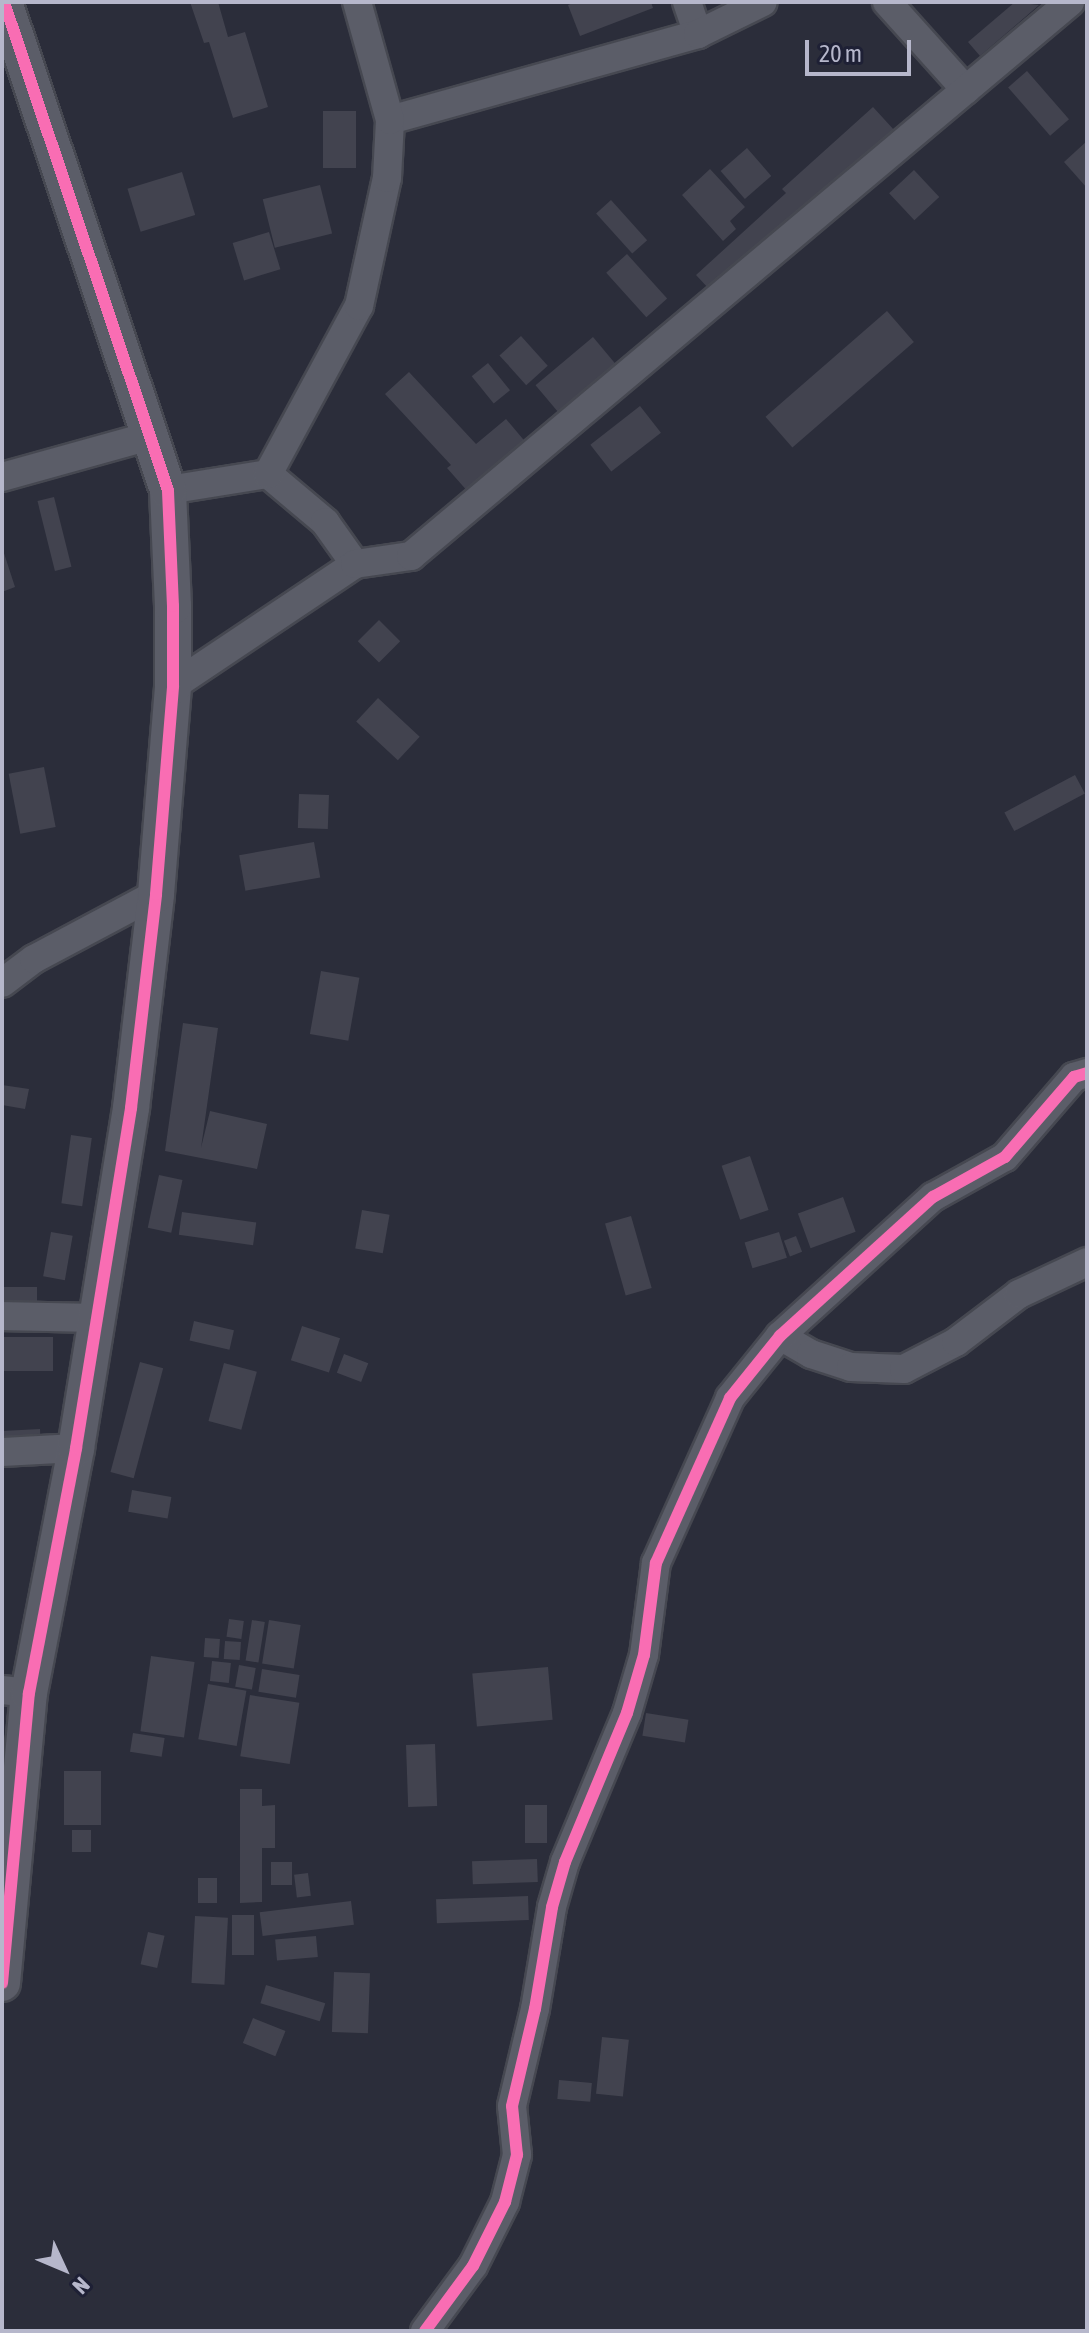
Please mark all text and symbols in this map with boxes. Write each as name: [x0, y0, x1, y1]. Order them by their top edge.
scale bar: [809, 24, 915, 74]
text: 20 m: [819, 40, 862, 67]
north arrow: [24, 2229, 104, 2309]
text: N: [67, 2272, 95, 2299]

